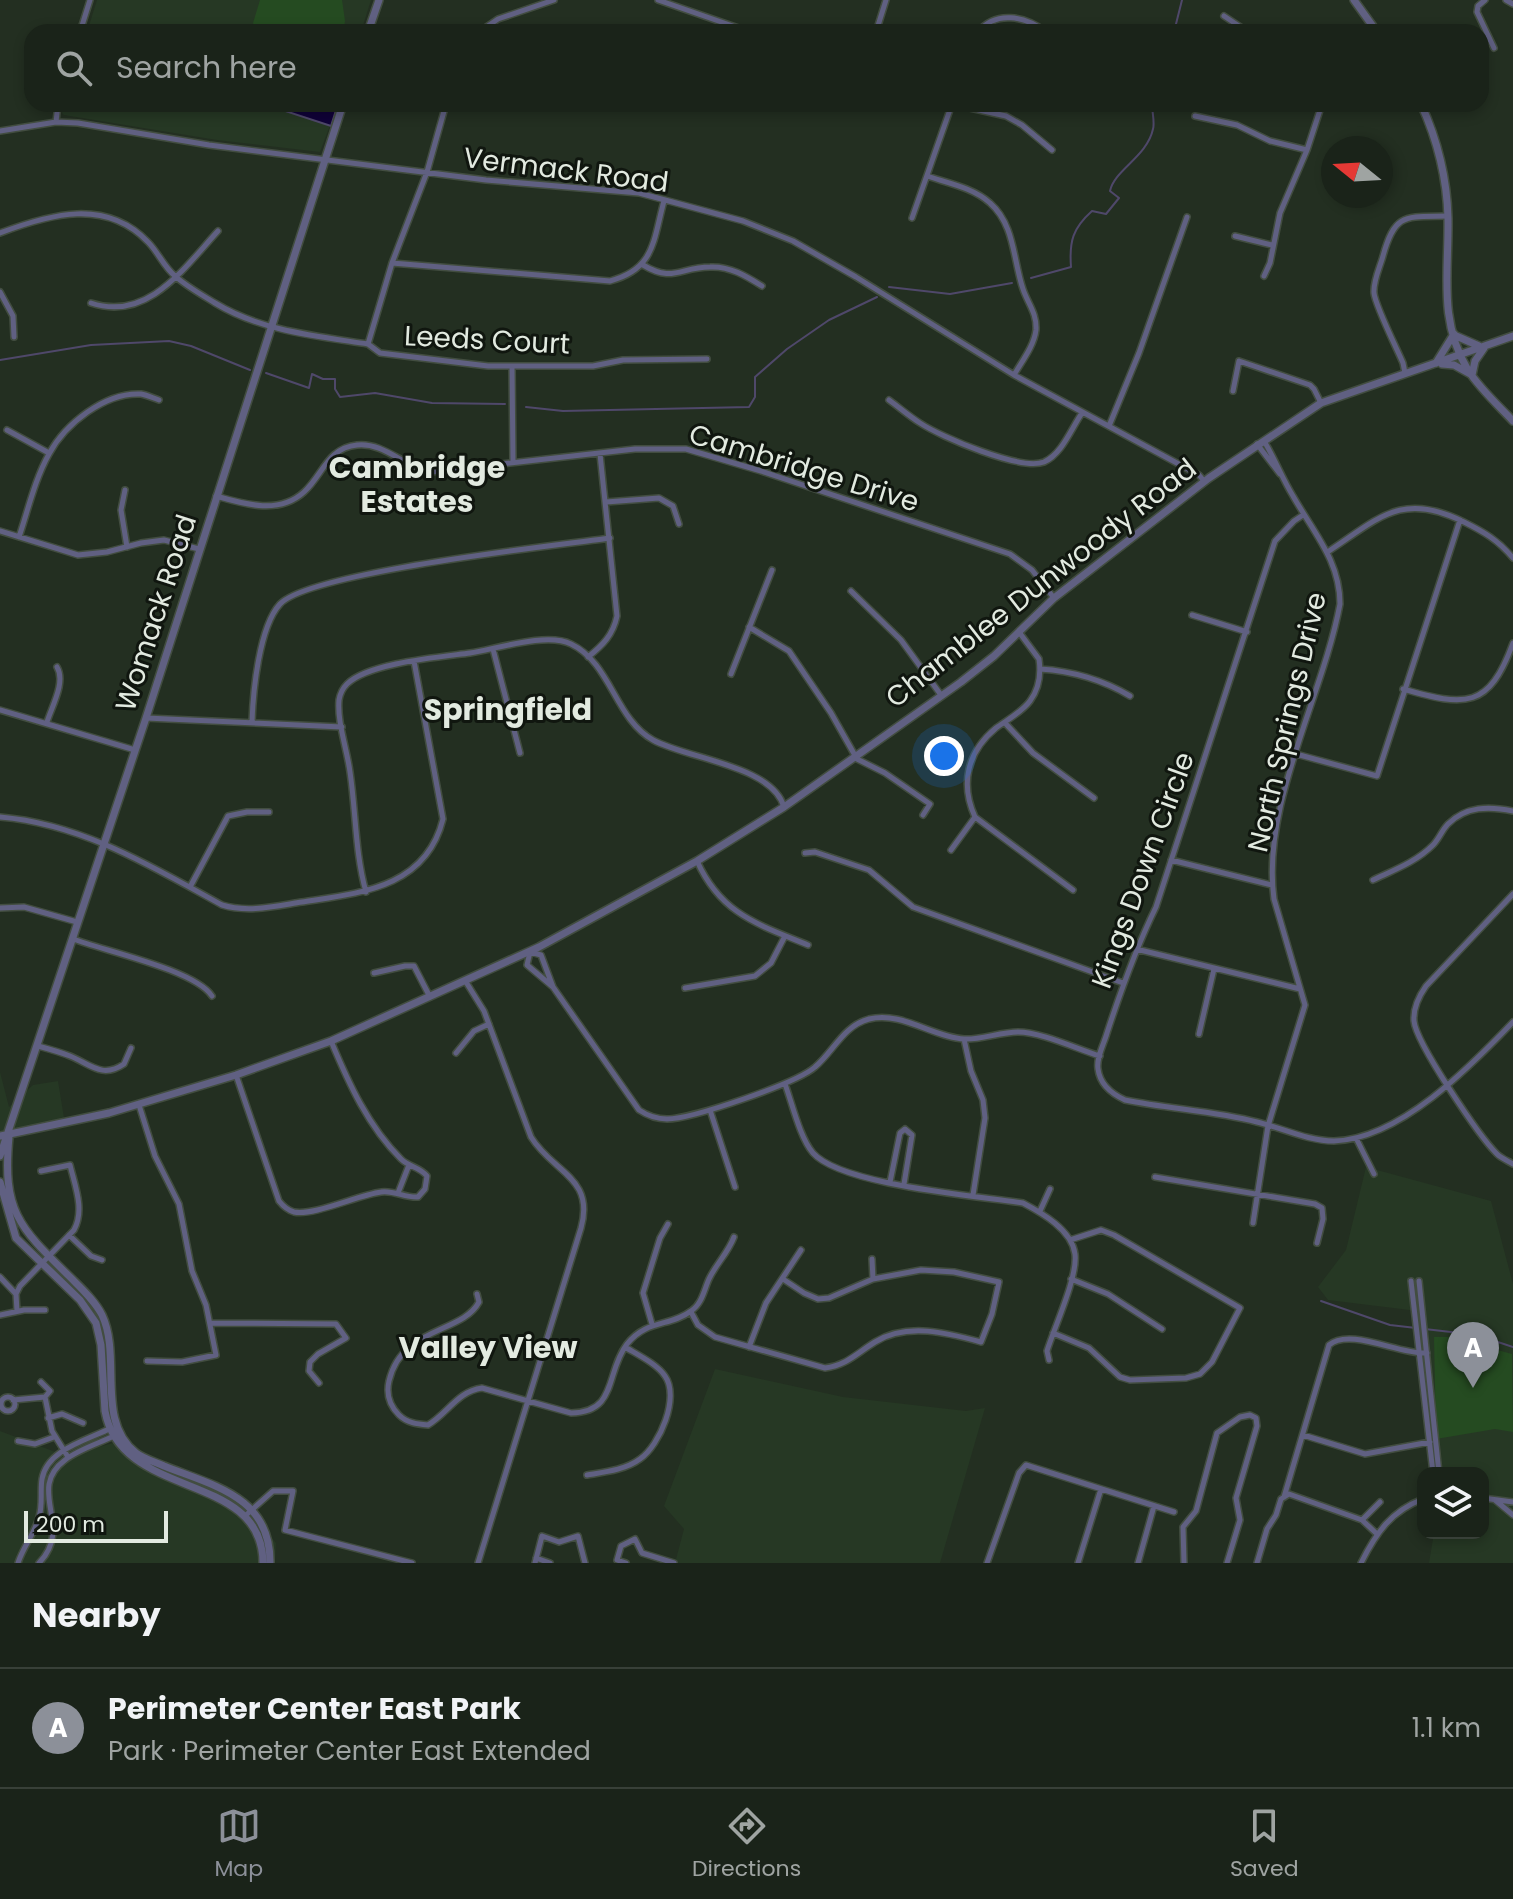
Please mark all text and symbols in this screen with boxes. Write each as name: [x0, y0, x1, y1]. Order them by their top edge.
search box: [24, 24, 1489, 112]
icon: search: [52, 46, 96, 90]
text: Search here: [116, 46, 297, 89]
north arrow: [1321, 136, 1393, 208]
street label: Vermack Road: [461, 138, 671, 202]
street label: Leeds Court: [403, 316, 571, 364]
street label: Cambridge Drive: [684, 414, 924, 522]
district label: Cambridge Estates: [329, 446, 505, 523]
street label: Chamblee Dunwoody Road: [877, 449, 1205, 717]
street label: Womack Road: [106, 510, 206, 716]
street label: North Springs Drive: [1238, 588, 1336, 856]
district label: Springfield: [424, 688, 592, 731]
your location: [924, 736, 964, 776]
street label: Kings Down Circle: [1082, 746, 1204, 994]
pin: A: [1447, 1322, 1499, 1388]
district label: Valley View: [399, 1326, 578, 1369]
map controls: [1417, 1467, 1489, 1539]
button: layers: [1417, 1467, 1489, 1539]
scale bar: [24, 1507, 168, 1543]
text: 200 m: [36, 1509, 105, 1540]
text: Nearby: [32, 1591, 161, 1639]
text: Perimeter Center East Park: [108, 1687, 521, 1730]
text: A: [48, 1710, 68, 1746]
text: 1.1 km: [1412, 1710, 1481, 1746]
text: Park · Perimeter Center East Extended: [108, 1733, 591, 1769]
tab: Map: [214, 1804, 263, 1885]
tab: Directions: [692, 1804, 801, 1885]
tab: Saved: [1230, 1804, 1299, 1885]

